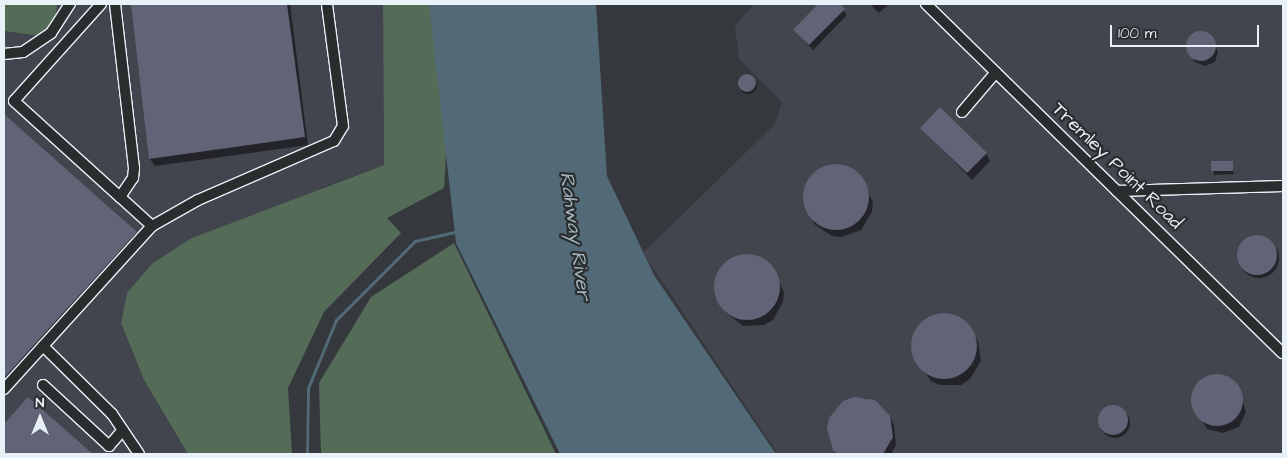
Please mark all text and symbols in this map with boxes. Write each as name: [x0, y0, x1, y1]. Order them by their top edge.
scale bar: [1112, 15, 1261, 47]
text: 100 m: [1118, 23, 1157, 44]
street label: Tremley Point Road: [1047, 98, 1187, 234]
water label: Rahway River: [554, 170, 596, 302]
north arrow: [15, 393, 65, 443]
text: N: [36, 393, 44, 413]

